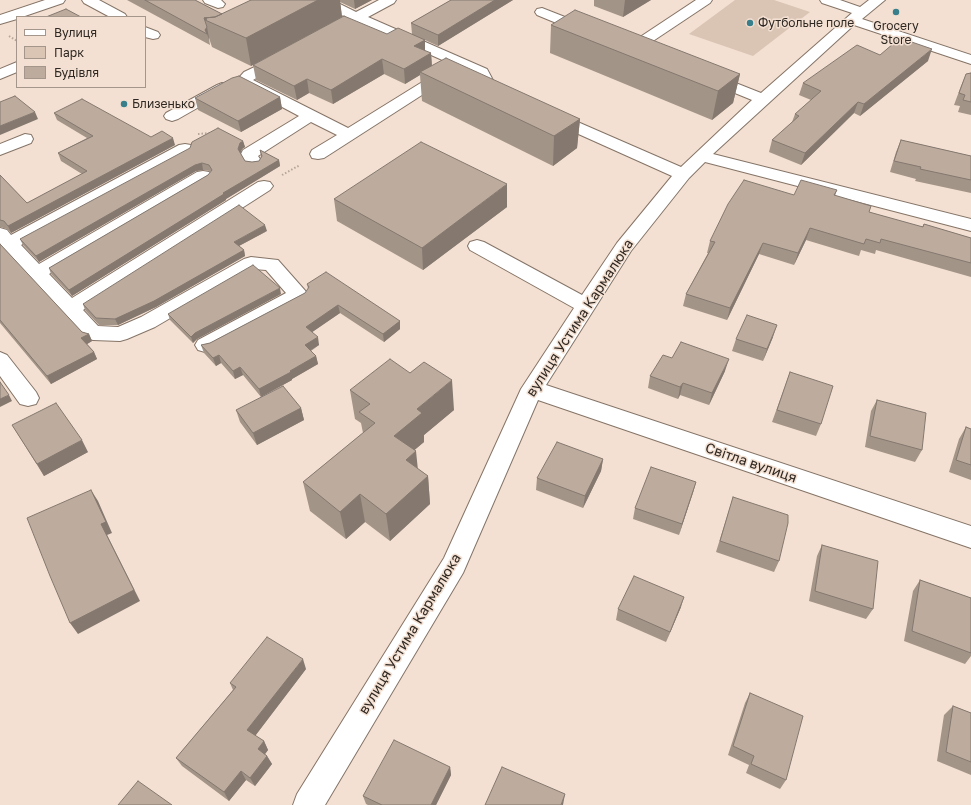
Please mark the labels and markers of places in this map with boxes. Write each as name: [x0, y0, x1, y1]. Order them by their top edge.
marker: Grocery Store: [891, 7, 901, 17]
place label: Футбольне поле: [758, 16, 854, 30]
marker: Футбольне поле: [745, 18, 755, 28]
place label: Grocery Store: [873, 19, 919, 47]
place label: Близенько: [132, 97, 195, 111]
marker: Близенько: [119, 99, 129, 109]

